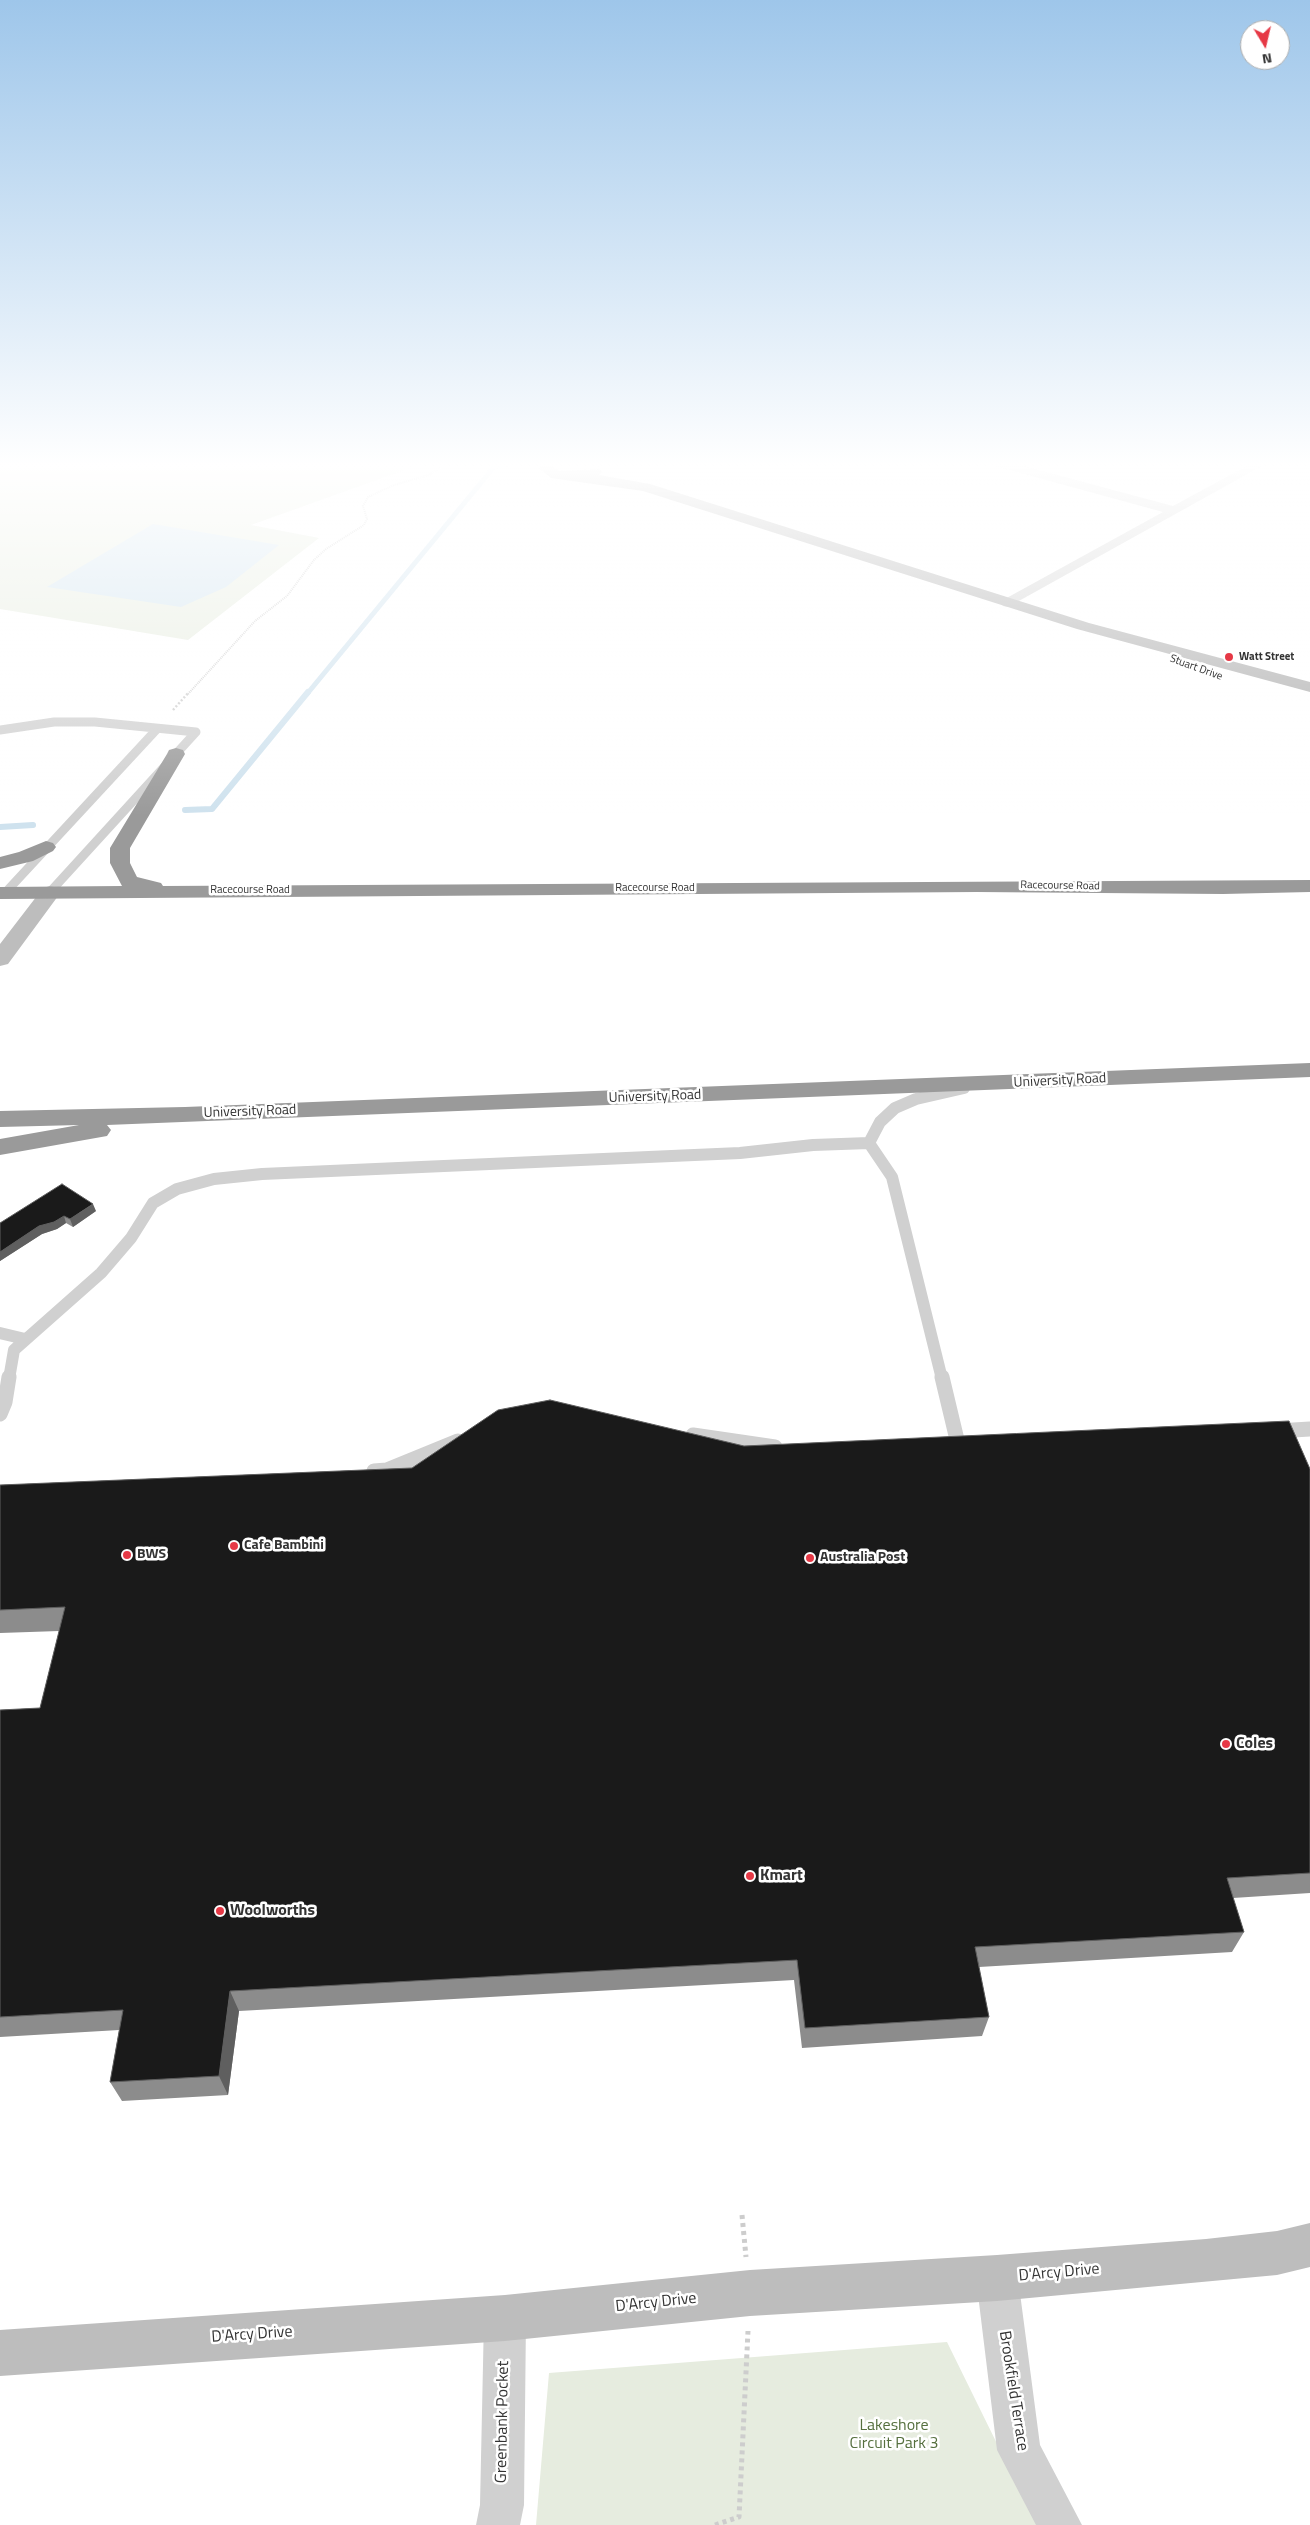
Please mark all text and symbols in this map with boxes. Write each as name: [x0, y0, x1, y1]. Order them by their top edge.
north arrow: [1240, 20, 1290, 70]
text: N: [1261, 48, 1274, 70]
place label: Watt Street: [1239, 650, 1294, 664]
marker: Watt Street: [1223, 651, 1235, 663]
street label: Stuart Drive: [1168, 652, 1224, 684]
street label: Racecourse Road: [1020, 879, 1100, 893]
street label: Racecourse Road: [615, 881, 695, 895]
street label: Racecourse Road: [210, 883, 290, 897]
street label: University Road: [1013, 1070, 1107, 1092]
street label: University Road: [608, 1087, 702, 1107]
street label: University Road: [203, 1102, 297, 1122]
place label: Cafe Bambini: [244, 1538, 324, 1554]
marker: Cafe Bambini: [228, 1540, 240, 1552]
place label: BWS: [137, 1547, 166, 1563]
marker: BWS: [121, 1549, 133, 1561]
place label: Australia Post: [820, 1550, 905, 1566]
marker: Australia Post: [804, 1552, 816, 1564]
place label: Coles: [1236, 1734, 1273, 1754]
marker: Coles: [1220, 1738, 1232, 1750]
place label: Kmart: [760, 1866, 803, 1886]
marker: Kmart: [744, 1870, 756, 1882]
place label: Woolworths: [230, 1901, 315, 1921]
marker: Woolworths: [214, 1905, 226, 1917]
street label: D'Arcy Drive: [1018, 2260, 1100, 2286]
street label: D'Arcy Drive: [615, 2289, 697, 2317]
street label: D'Arcy Drive: [211, 2323, 293, 2347]
street label: Brookfield Terrace: [994, 2330, 1032, 2452]
street label: Greenbank Pocket: [492, 2361, 514, 2483]
park label: Lakeshore Circuit Park 3: [850, 2416, 938, 2454]

